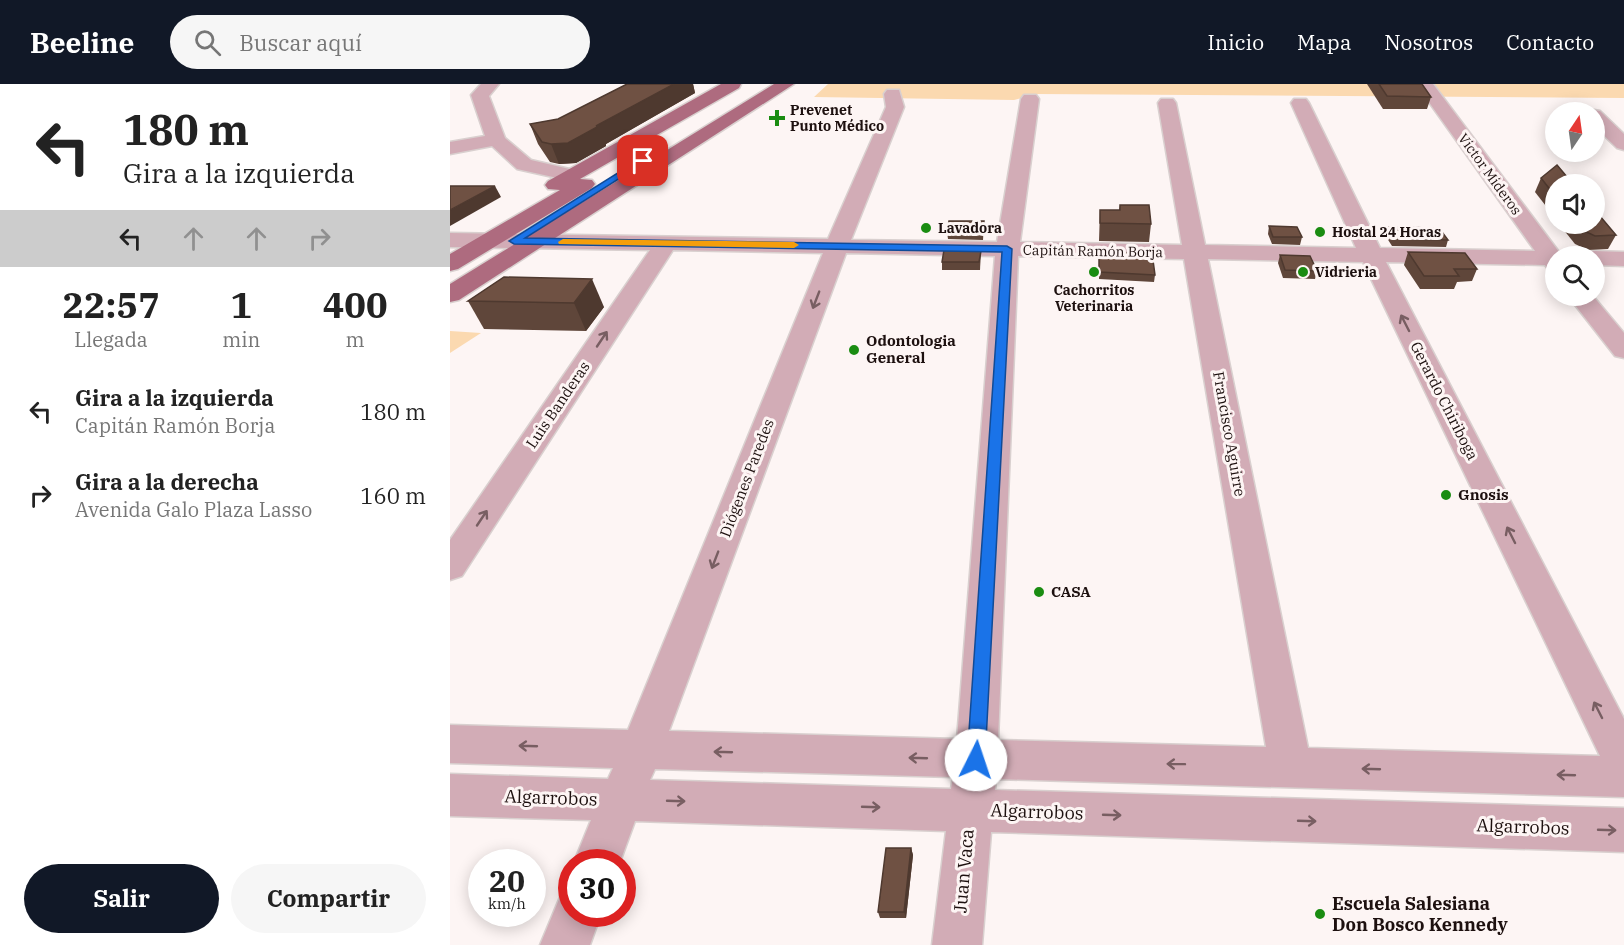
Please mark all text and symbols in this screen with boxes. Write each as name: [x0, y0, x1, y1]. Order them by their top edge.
search box: [170, 15, 590, 69]
text: Beeline: [30, 24, 134, 61]
icon: search: [191, 26, 224, 59]
text: Buscar aquí: [239, 28, 362, 57]
text: Inicio: [1207, 28, 1264, 56]
text: Mapa: [1297, 28, 1351, 56]
text: Nosotros: [1384, 28, 1473, 56]
text: Contacto: [1506, 28, 1594, 56]
place label: Prevenet Punto Médico: [790, 101, 884, 135]
text: 180 m: [123, 102, 249, 157]
north arrow: [1545, 102, 1605, 162]
map controls: [1545, 102, 1605, 306]
icon: left: [24, 108, 102, 186]
marker: Prevenet Punto Médico: [768, 109, 786, 127]
street label: Victor Mideros: [1454, 130, 1526, 218]
pin: [617, 135, 668, 186]
icon: arrive: [626, 144, 659, 177]
text: Gira a la izquierda: [123, 155, 355, 190]
button: sound: [1545, 174, 1605, 234]
place label: Lavadora: [938, 219, 1002, 237]
marker: Lavadora: [919, 221, 933, 235]
icon: left: [114, 222, 147, 255]
icon: ahead: [177, 222, 210, 255]
icon: ahead: [240, 222, 273, 255]
icon: right: [303, 222, 336, 255]
place label: Hostal 24 Horas: [1332, 223, 1441, 241]
marker: Hostal 24 Horas: [1313, 225, 1327, 239]
street label: Capitán Ramón Borja: [1023, 241, 1164, 261]
button: search: [1545, 246, 1605, 306]
place label: Vidrieria: [1315, 263, 1377, 281]
marker: Cachorritos Veterinaria: [1087, 265, 1101, 279]
marker: Vidrieria: [1296, 265, 1310, 279]
text: 22:57: [62, 281, 160, 328]
text: 1: [230, 281, 252, 328]
text: 400: [323, 281, 388, 328]
place label: Cachorritos Veterinaria: [1054, 281, 1134, 315]
one-way arrow: [810, 290, 821, 309]
one-way arrow: [1399, 315, 1411, 332]
text: Llegada: [74, 326, 148, 353]
text: min: [222, 326, 260, 353]
text: m: [346, 326, 365, 353]
one-way arrow: [596, 330, 609, 347]
place label: Odontologia General: [866, 331, 956, 367]
street label: Gerardo Chiriboga: [1406, 338, 1483, 463]
marker: Odontologia General: [847, 343, 861, 357]
street label: Luis Banderas: [522, 358, 594, 452]
street label: Francisco Aguirre: [1209, 370, 1250, 498]
text: Gira a la izquierda: [75, 383, 274, 412]
icon: left: [24, 395, 57, 428]
text: 180 m: [360, 397, 426, 426]
text: Capitán Ramón Borja: [75, 412, 275, 439]
street label: Diógenes Paredes: [715, 416, 778, 540]
text: Gira a la derecha: [75, 467, 259, 496]
icon: right: [24, 479, 57, 512]
text: 160 m: [360, 481, 426, 510]
place label: Gnosis: [1458, 485, 1509, 504]
marker: Gnosis: [1439, 488, 1453, 502]
text: Avenida Galo Plaza Lasso: [75, 496, 312, 523]
one-way arrow: [476, 510, 489, 527]
one-way arrow: [1504, 527, 1516, 545]
one-way arrow: [708, 550, 719, 569]
place label: CASA: [1051, 582, 1091, 601]
marker: CASA: [1032, 585, 1046, 599]
one-way arrow: [1591, 701, 1603, 719]
position arrow: [944, 728, 1008, 792]
one-way arrow: [518, 741, 538, 752]
one-way arrow: [713, 746, 733, 758]
one-way arrow: [908, 753, 928, 764]
one-way arrow: [1166, 758, 1186, 770]
one-way arrow: [1361, 763, 1381, 775]
one-way arrow: [1556, 769, 1576, 781]
street label: Algarrobos: [504, 784, 598, 811]
one-way arrow: [666, 796, 686, 807]
street label: Algarrobos: [990, 798, 1084, 825]
one-way arrow: [861, 802, 881, 813]
one-way arrow: [1102, 809, 1122, 820]
street label: Algarrobos: [1476, 813, 1570, 840]
one-way arrow: [1296, 815, 1316, 826]
one-way arrow: [1596, 824, 1616, 835]
street label: Juan Vaca: [948, 828, 979, 914]
speed limit sign: 30: [558, 849, 636, 927]
text: 20: [489, 861, 525, 900]
button: Salir: [24, 864, 219, 933]
button: Compartir: [231, 864, 426, 933]
place label: Escuela Salesiana Don Bosco Kennedy: [1332, 892, 1509, 936]
text: km/h: [488, 894, 526, 913]
marker: Escuela Salesiana Don Bosco Kennedy: [1313, 907, 1327, 921]

